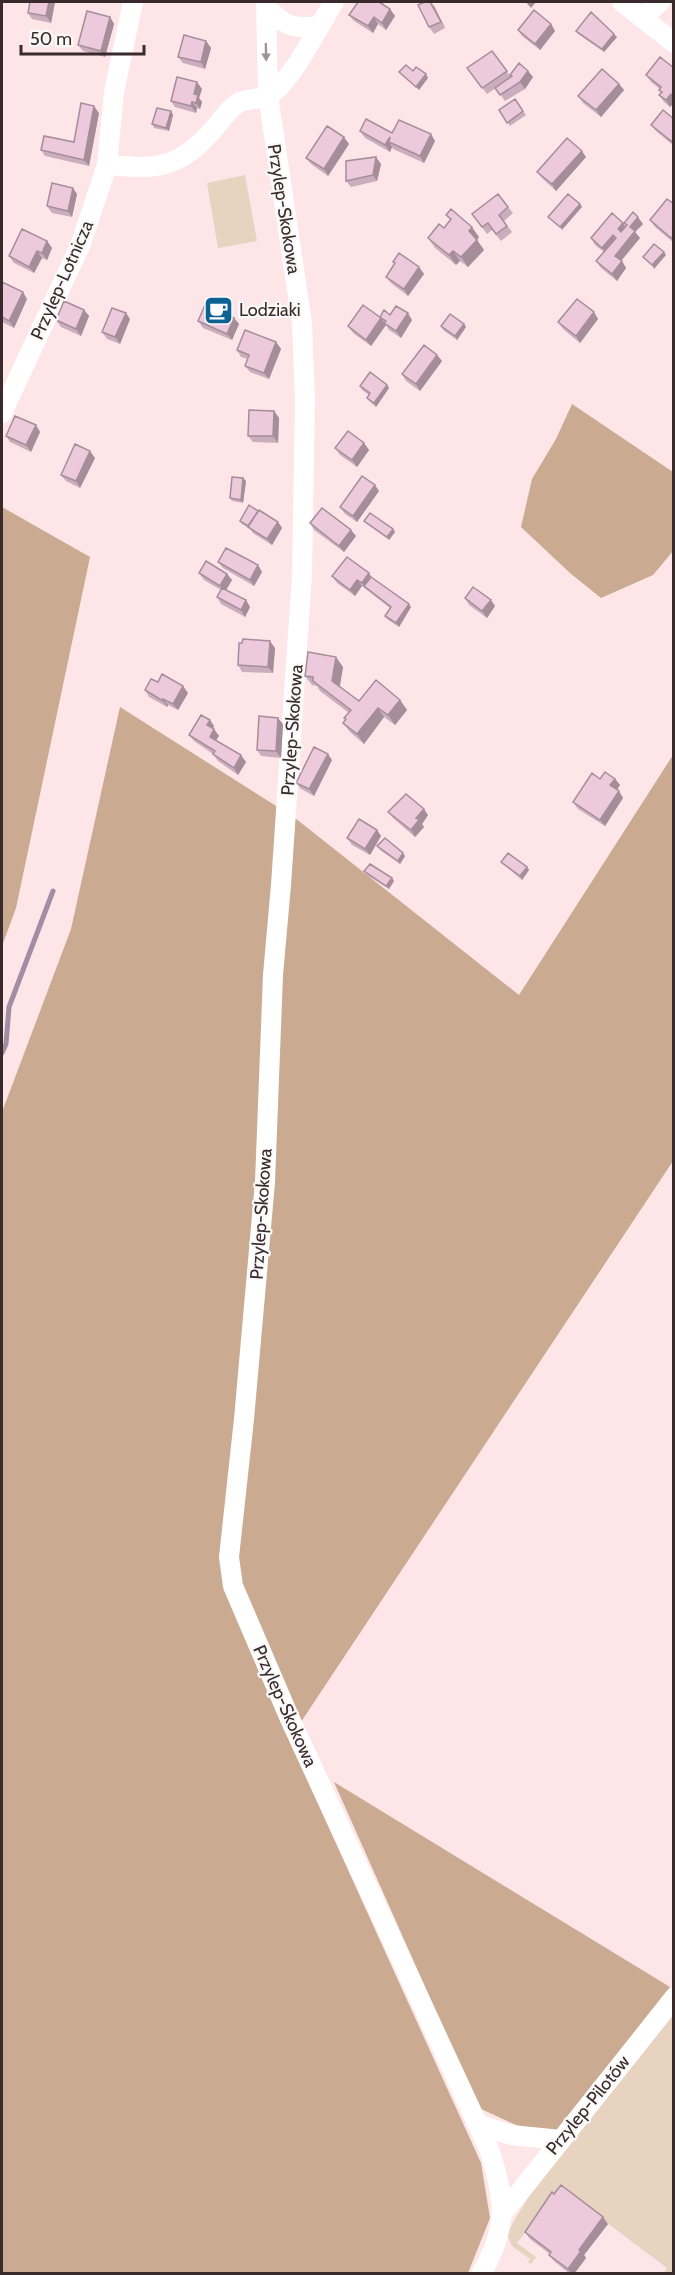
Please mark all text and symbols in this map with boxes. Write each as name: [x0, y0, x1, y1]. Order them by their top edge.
scale bar: [21, 18, 144, 56]
text: 50 m: [30, 28, 72, 50]
one-way arrow: [261, 42, 271, 61]
street label: Przylep-Skokowa: [263, 142, 305, 276]
street label: Przylep-Lotnicza: [26, 217, 98, 343]
cafe icon: Lodziaki: [202, 294, 234, 326]
place label: Lodziaki: [239, 299, 301, 321]
street label: Przylep-Skokowa: [276, 663, 308, 796]
street label: Przylep-Skokowa: [245, 1147, 277, 1280]
street label: Przylep-Skokowa: [248, 1642, 322, 1771]
street label: Przylep-Pilotów: [541, 2051, 635, 2159]

